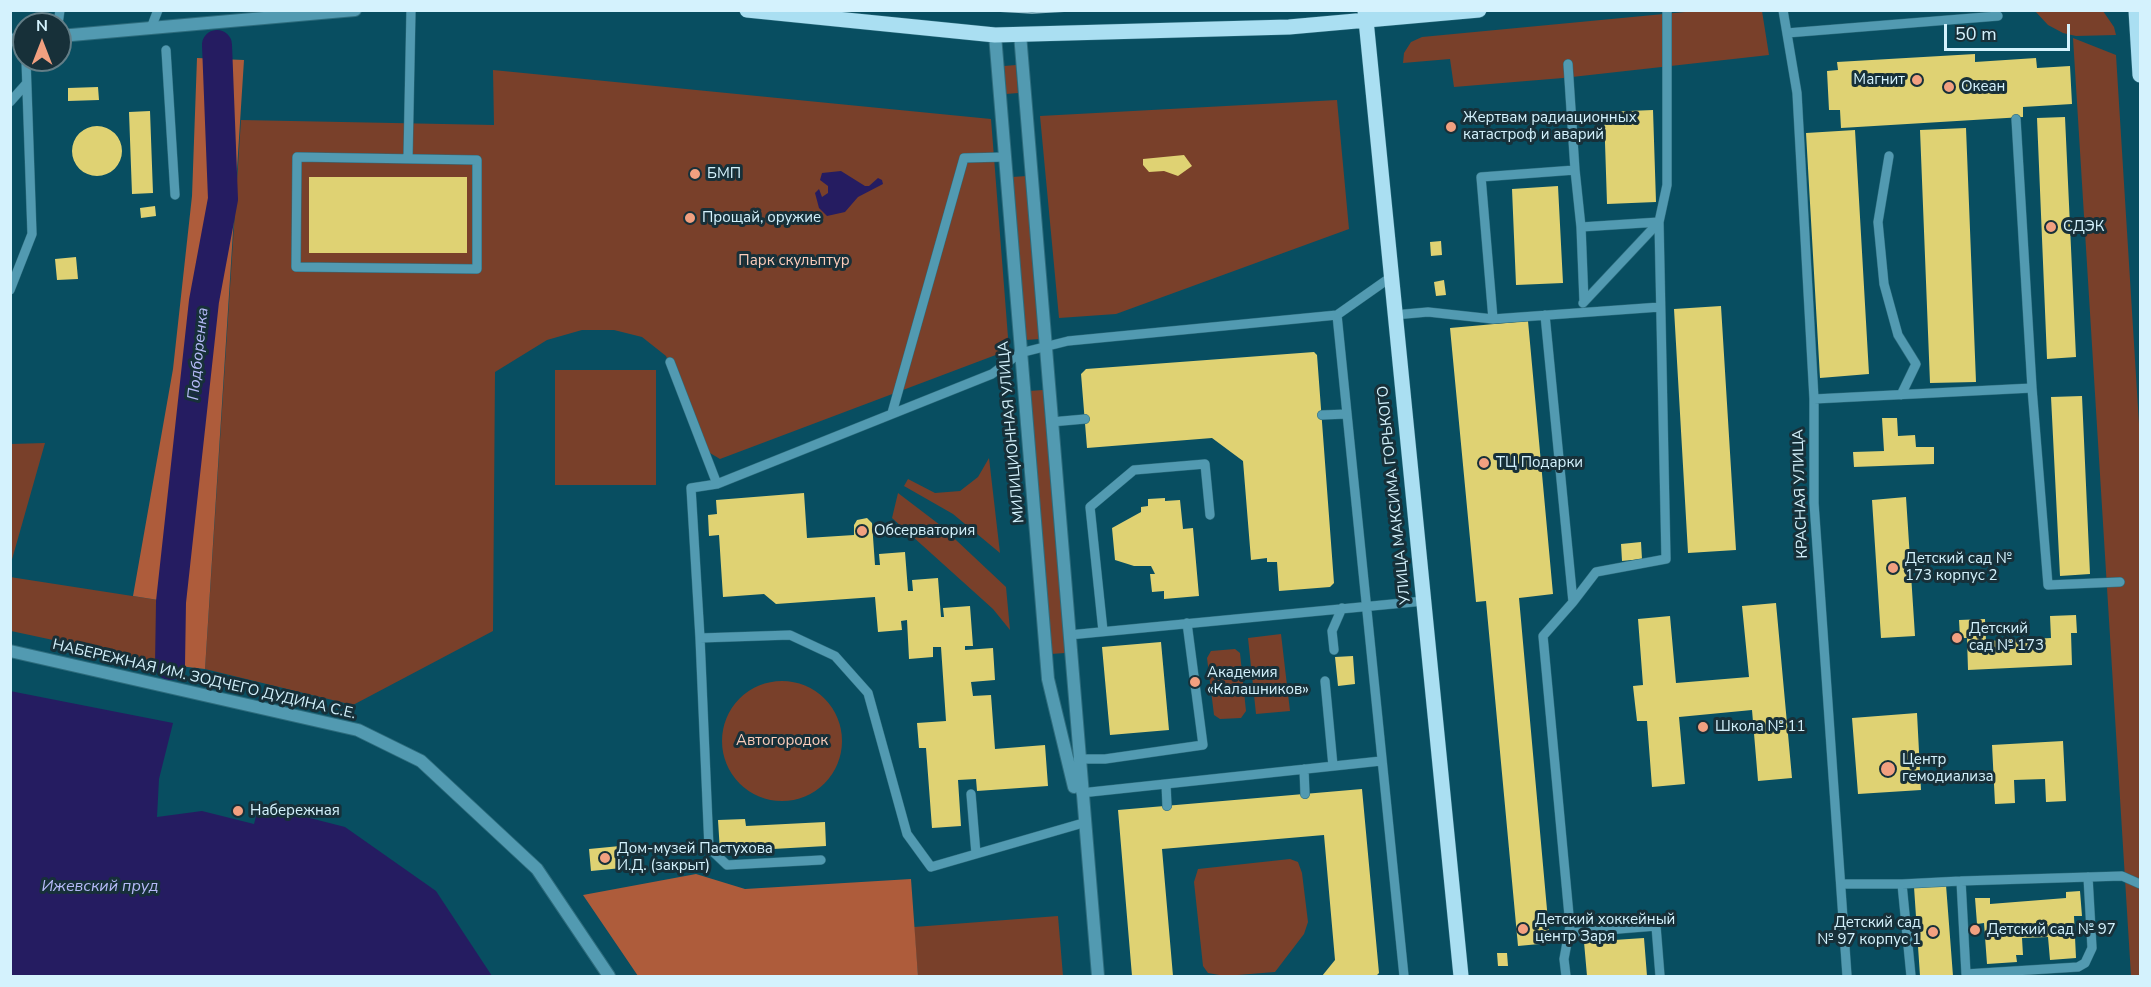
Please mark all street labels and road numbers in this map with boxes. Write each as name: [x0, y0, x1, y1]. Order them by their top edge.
street label: МИЛИЦИОННАЯ УЛИЦА: [995, 340, 1029, 524]
street label: УЛИЦА МАКСИМА ГОРЬКОГО: [1375, 385, 1415, 605]
street label: КРАСНАЯ УЛИЦА: [1790, 429, 1812, 559]
street label: НАБЕРЕЖНАЯ ИМ. ЗОДЧЕГО ДУДИНА С.Е.: [50, 636, 358, 724]

